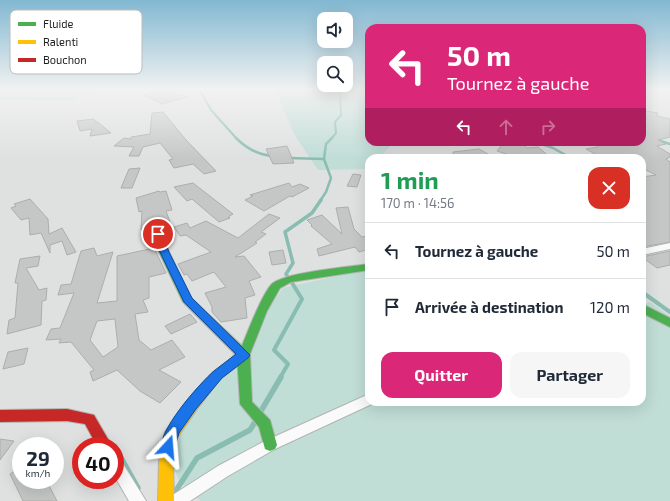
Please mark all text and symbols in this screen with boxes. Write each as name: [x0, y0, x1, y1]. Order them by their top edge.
legend: [10, 10, 142, 74]
map controls: [317, 12, 353, 92]
button: sound: [317, 12, 353, 48]
text: Fluide: [43, 17, 73, 30]
text: Ralenti: [43, 35, 78, 48]
text: 50 m: [447, 38, 511, 72]
icon: left: [381, 40, 433, 92]
text: Bouchon: [43, 53, 87, 66]
button: search: [317, 56, 353, 92]
text: Tournez à gauche: [447, 72, 589, 94]
icon: left: [453, 116, 475, 138]
icon: ahead: [495, 116, 517, 138]
icon: right: [537, 116, 559, 138]
text: 1 min: [381, 165, 439, 194]
button: close: [588, 167, 630, 209]
text: 170 m · 14:56: [381, 195, 454, 211]
pin: [141, 217, 175, 251]
icon: arrive: [147, 223, 169, 245]
icon: left: [381, 240, 403, 262]
text: Tournez à gauche: [415, 242, 538, 260]
text: 50 m: [596, 242, 630, 260]
icon: arrive: [381, 296, 403, 318]
text: Arrivée à destination: [415, 298, 563, 316]
text: 120 m: [590, 298, 630, 316]
button: Quitter: [381, 352, 502, 398]
button: Partager: [510, 352, 630, 398]
position arrow: [147, 426, 189, 468]
speed limit sign: 40: [72, 437, 124, 489]
text: 29: [26, 446, 50, 470]
text: km/h: [26, 467, 50, 479]

